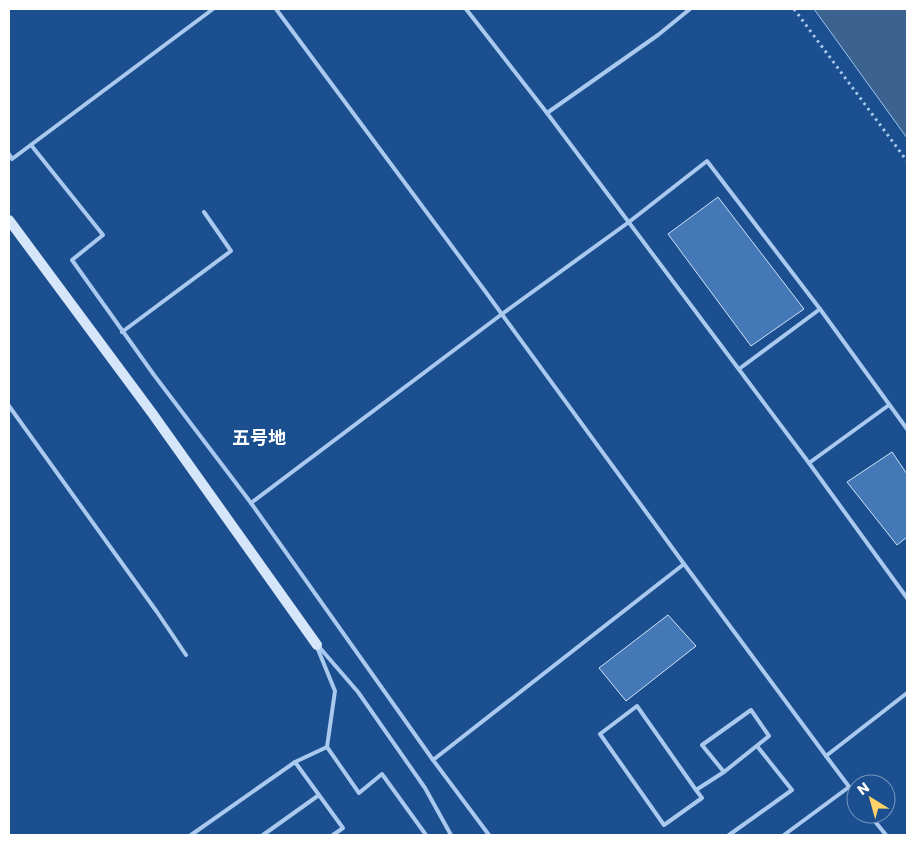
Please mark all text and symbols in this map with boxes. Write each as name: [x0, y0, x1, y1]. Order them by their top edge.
district label: 五号地: [232, 425, 286, 450]
north arrow: [846, 774, 896, 824]
text: N: [853, 777, 873, 800]

